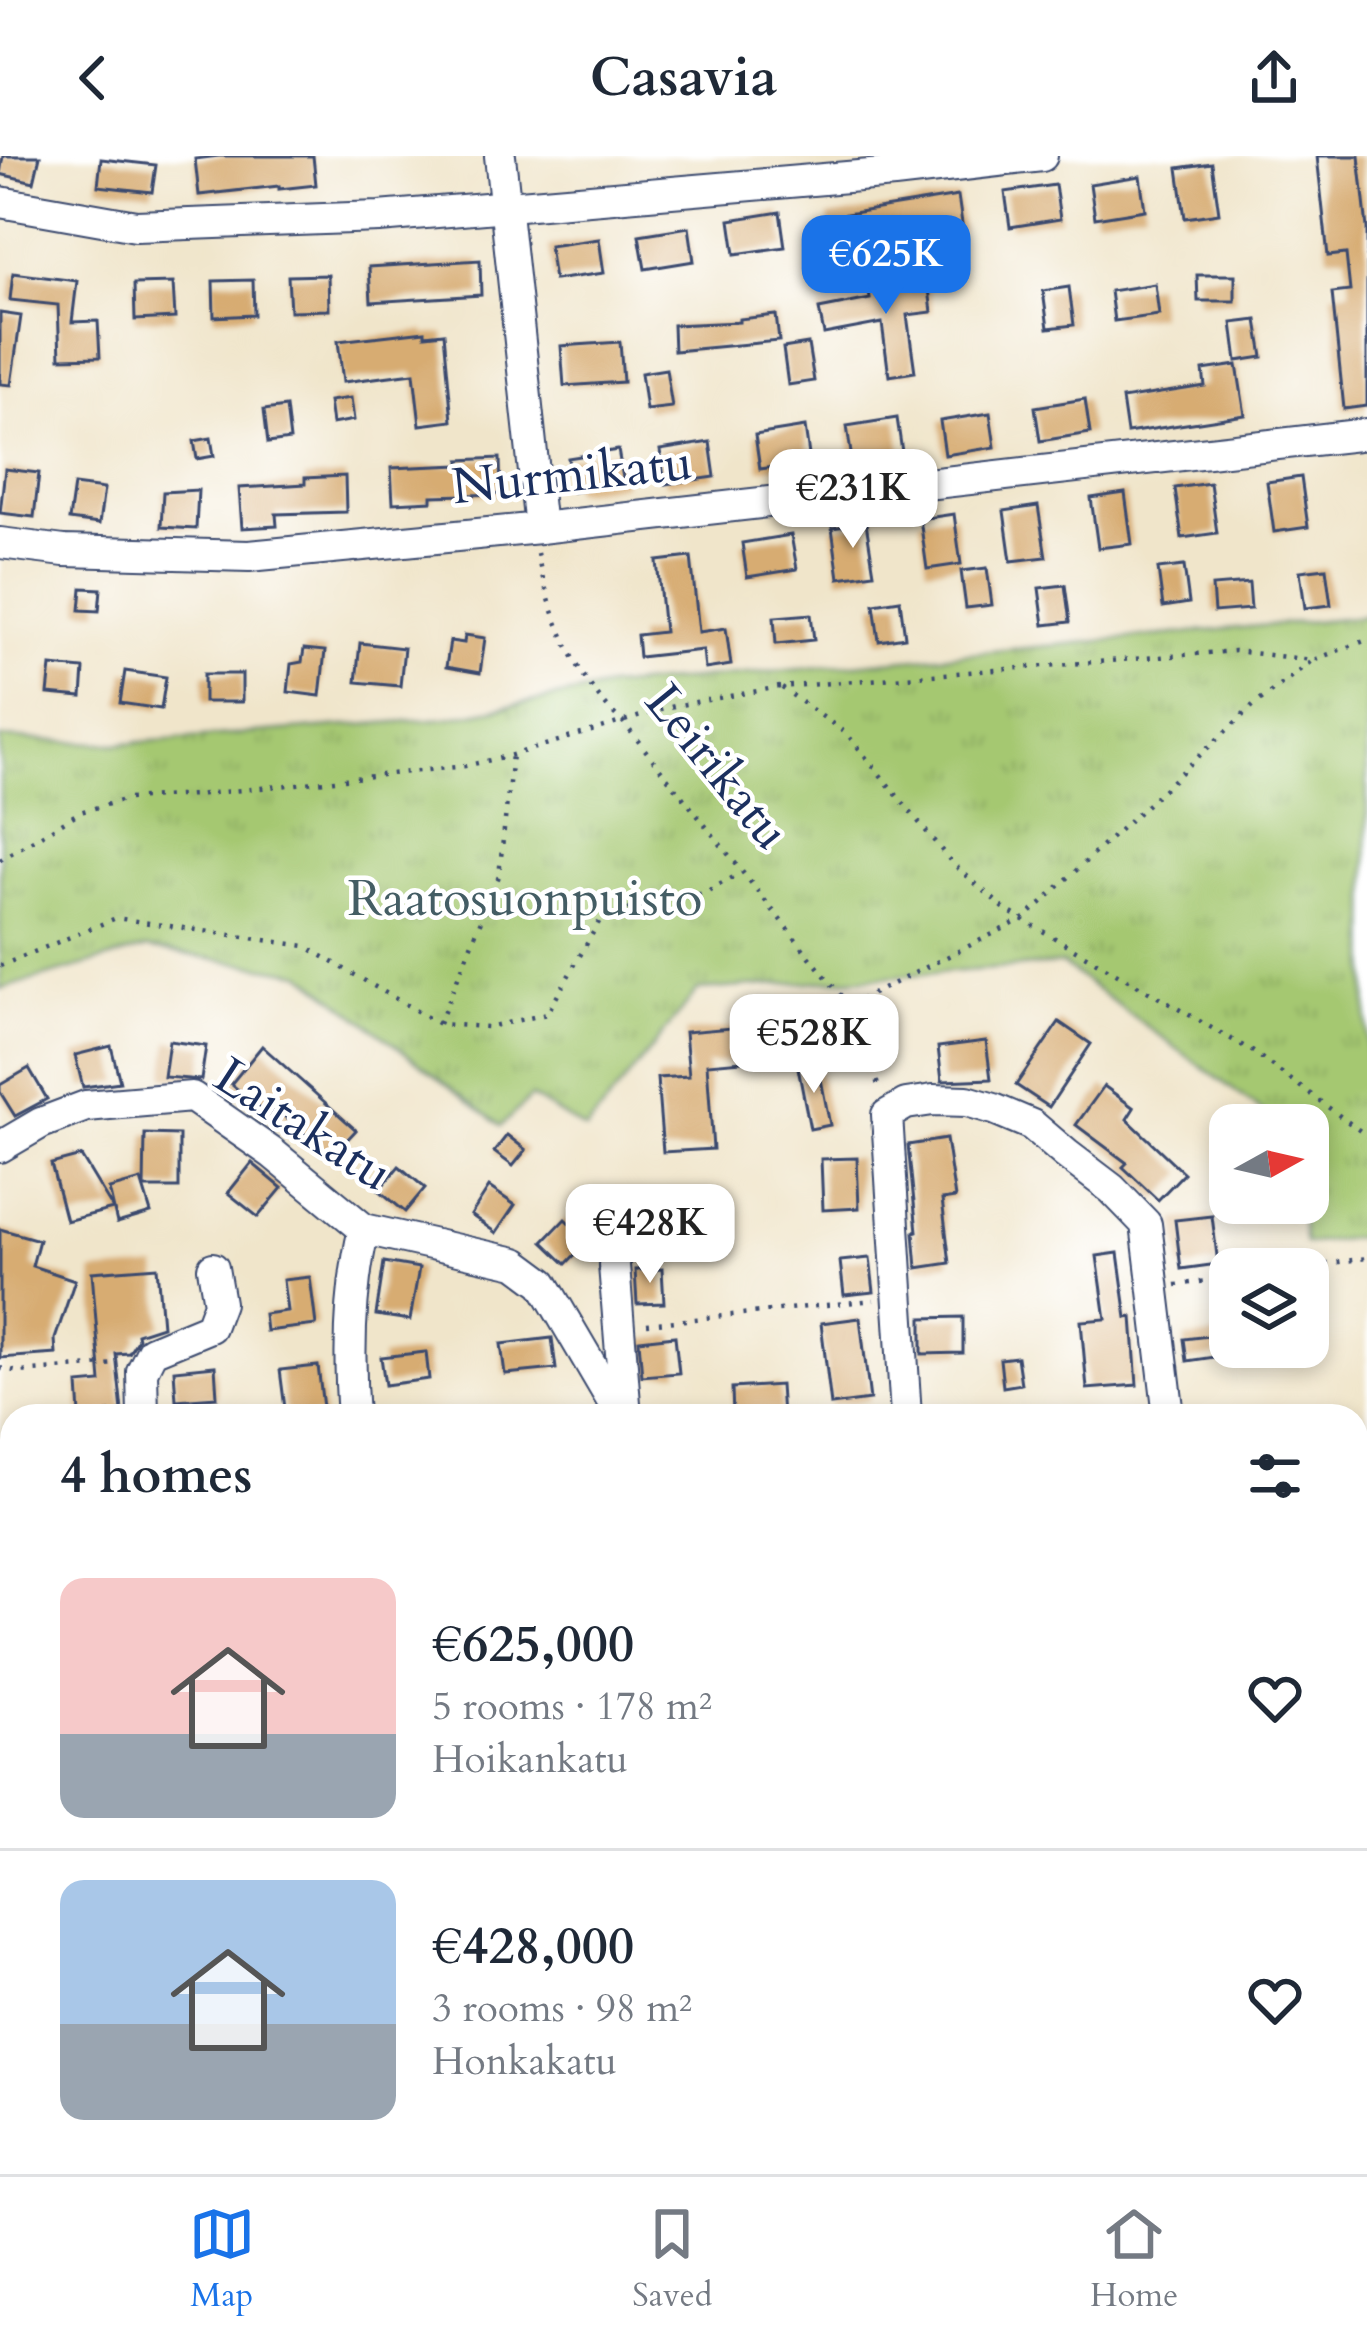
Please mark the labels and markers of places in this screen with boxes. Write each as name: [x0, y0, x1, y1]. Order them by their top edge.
pin: €625K: [802, 215, 970, 317]
pin: €231K: [769, 449, 937, 551]
pin: €528K: [730, 994, 898, 1096]
pin: €428K: [566, 1184, 734, 1286]

